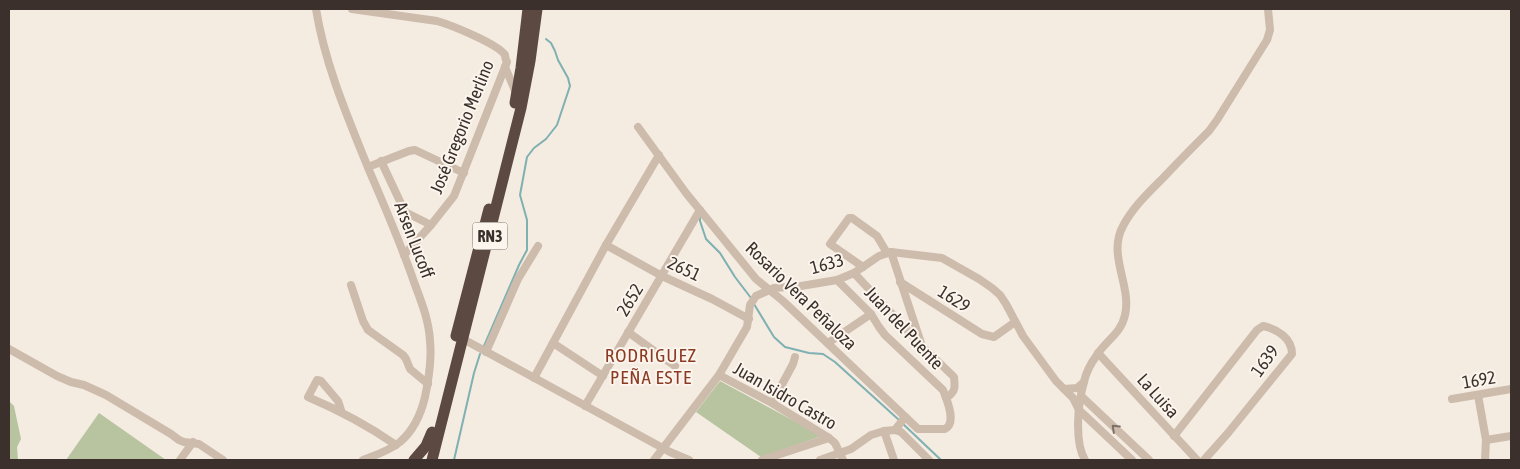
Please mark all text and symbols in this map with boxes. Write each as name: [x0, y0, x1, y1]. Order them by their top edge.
street label: José Gregorio Merlino: [425, 57, 498, 197]
street label: Arsen Lucoff: [390, 199, 439, 281]
road number: RN3: [472, 222, 508, 250]
street label: Rosario Vera Peñaloza: [741, 237, 861, 354]
street label: 1633: [808, 249, 846, 278]
street label: 2651: [664, 252, 704, 285]
street label: 2652: [612, 280, 647, 320]
street label: 1629: [934, 281, 974, 316]
street label: Juan del Puente: [861, 282, 948, 373]
street label: 1639: [1246, 341, 1283, 381]
district label: RODRIGUEZ PEÑA ESTE: [605, 344, 697, 388]
street label: Juan Isidro Castro: [730, 358, 841, 434]
street label: 1692: [1460, 366, 1497, 393]
street label: La Luisa: [1133, 369, 1184, 422]
one-way arrow: [1112, 425, 1121, 434]

